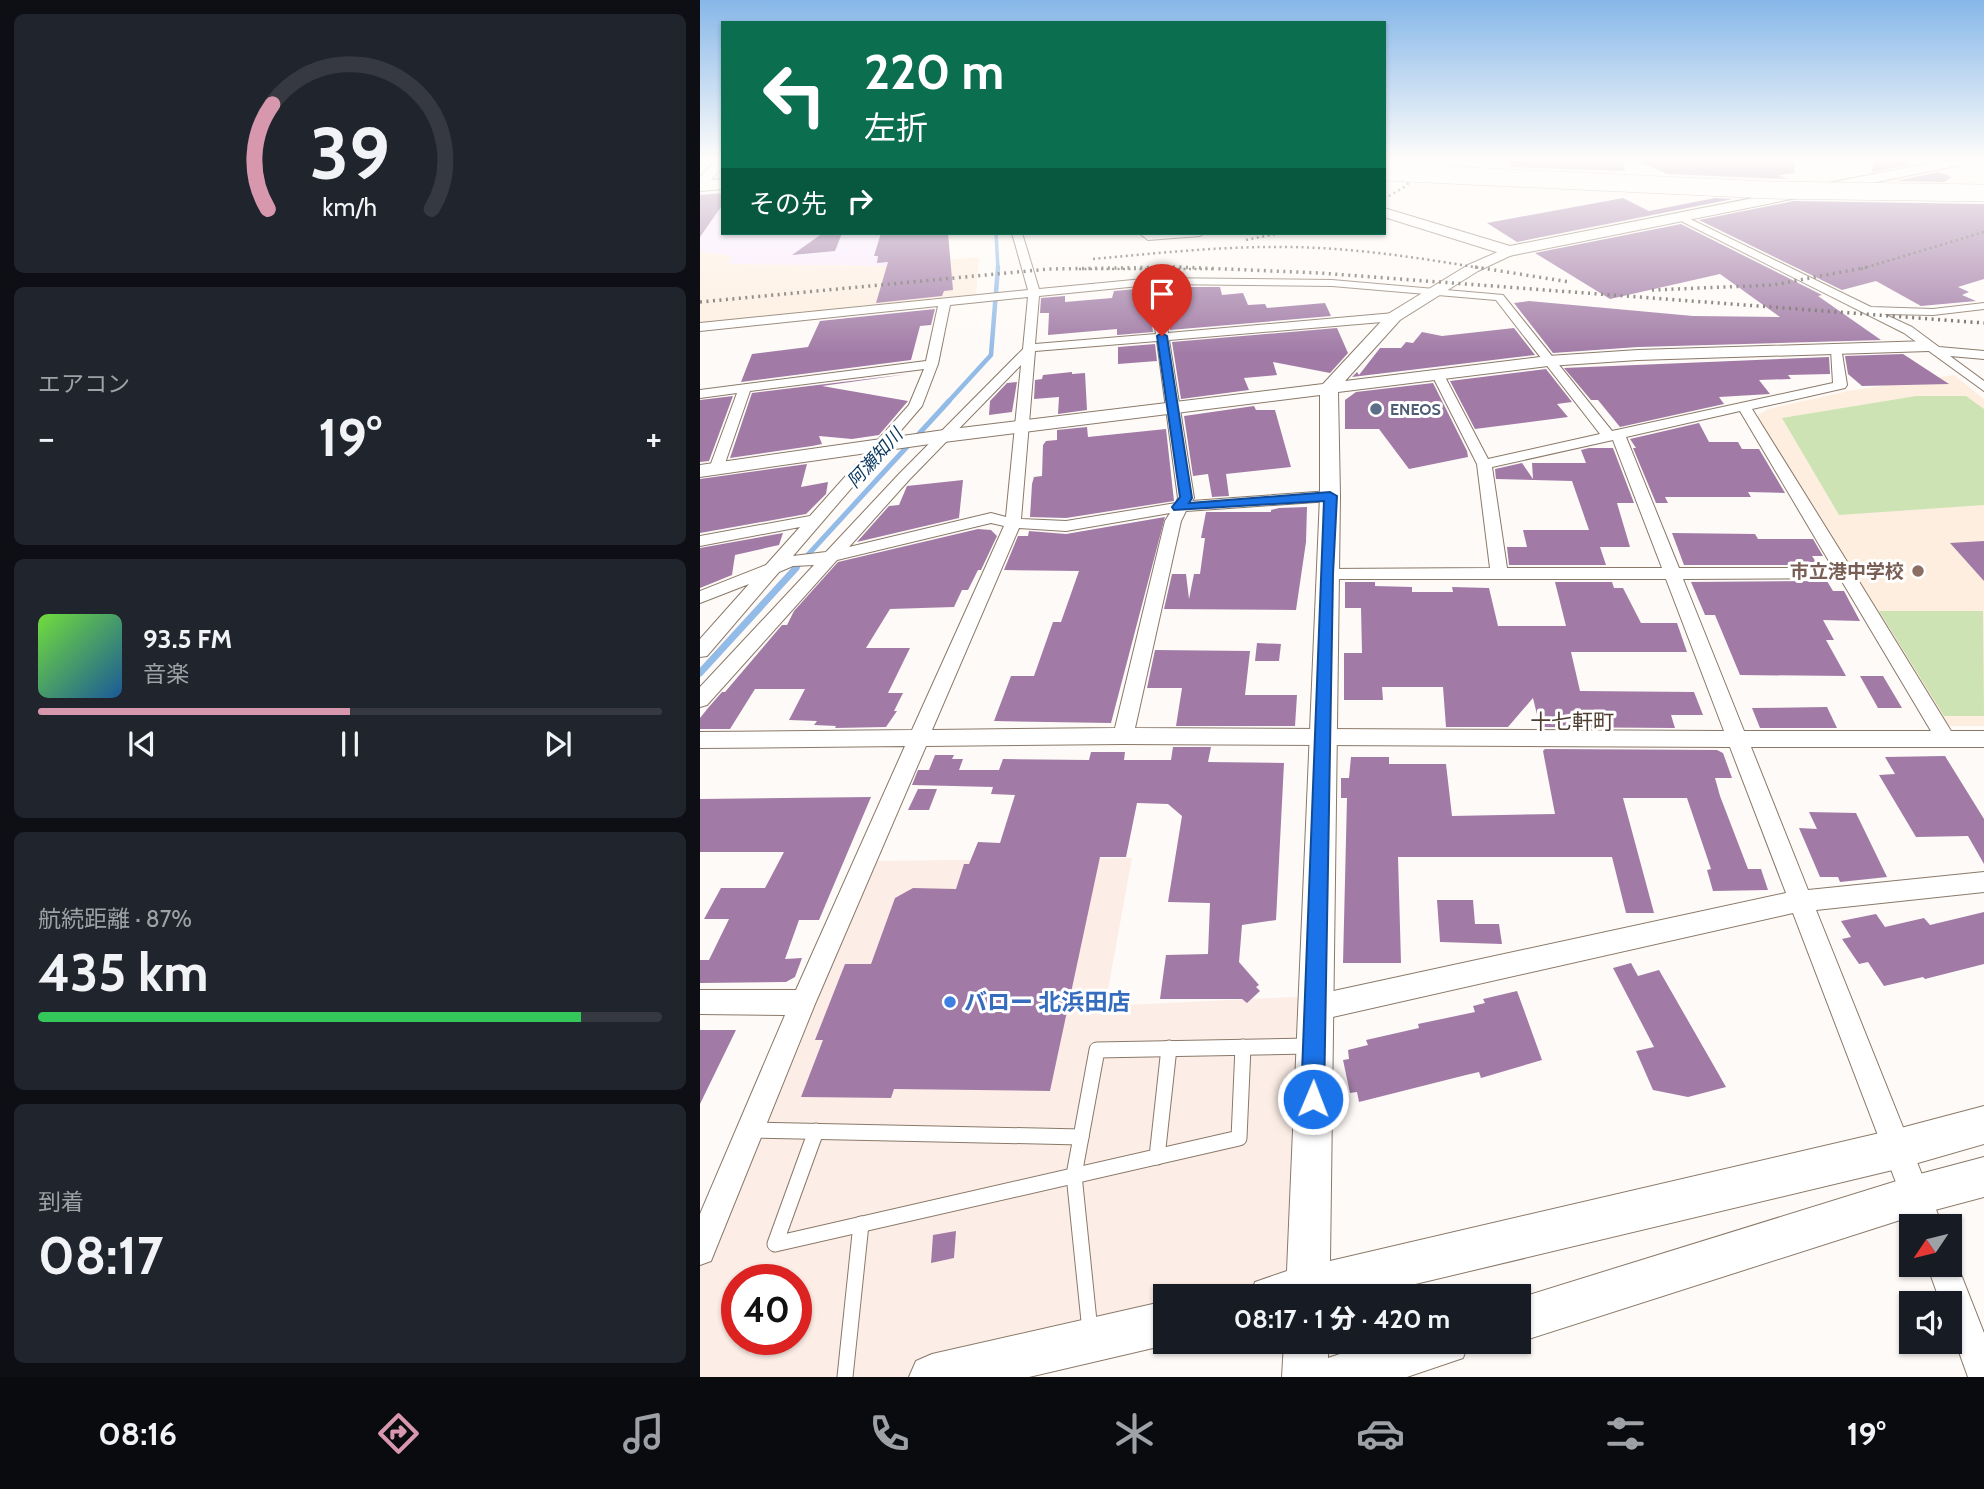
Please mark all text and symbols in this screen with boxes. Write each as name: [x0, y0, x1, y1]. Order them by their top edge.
text: 220 m: [864, 42, 1004, 101]
icon: left: [749, 49, 840, 140]
text: 左折: [864, 108, 928, 147]
text: 39: [310, 110, 390, 198]
icon: right: [841, 182, 879, 220]
text: その先: [749, 188, 827, 220]
text: km/h: [323, 192, 377, 222]
pin: [1132, 264, 1192, 336]
icon: arrive: [1143, 275, 1181, 313]
text: エアコン: [38, 370, 130, 398]
place label: ENEOS: [1390, 400, 1441, 419]
marker: ENEOS: [1368, 401, 1384, 417]
text: 19°: [318, 406, 382, 469]
text: −: [38, 414, 55, 461]
text: +: [645, 414, 662, 461]
water label: 阿瀬知川: [843, 422, 909, 492]
place label: 市立港中学校: [1790, 560, 1904, 583]
marker: 市立港中学校: [1910, 563, 1926, 579]
text: 93.5 FM: [143, 623, 232, 655]
text: 音楽: [143, 660, 189, 688]
district label: 十七軒町: [1530, 709, 1614, 734]
icon: previous: [123, 725, 161, 763]
icon: pause: [331, 725, 369, 763]
icon: next: [539, 725, 577, 763]
text: 航続距離 · 87%: [38, 905, 192, 933]
text: 435 km: [38, 941, 208, 1004]
place label: バロー 北浜田店: [964, 988, 1130, 1016]
marker: バロー 北浜田店: [942, 994, 958, 1010]
position arrow: [1276, 1062, 1350, 1136]
text: 到着: [38, 1188, 84, 1216]
north arrow: [1899, 1214, 1962, 1278]
map controls: [1899, 1214, 1962, 1354]
text: 08:17: [38, 1224, 163, 1287]
speed limit sign: 40: [721, 1264, 812, 1355]
button: sound: [1899, 1291, 1962, 1354]
text: 08:17 · 1 分 · 420 m: [1234, 1303, 1450, 1335]
icon: directions: [374, 1409, 423, 1458]
icon: music: [619, 1409, 668, 1458]
icon: phone: [865, 1409, 914, 1458]
icon: climate: [1110, 1409, 1159, 1458]
icon: car: [1356, 1409, 1405, 1458]
icon: filters: [1601, 1409, 1650, 1458]
text: 08:16: [98, 1414, 177, 1453]
text: 19°: [1847, 1414, 1886, 1453]

